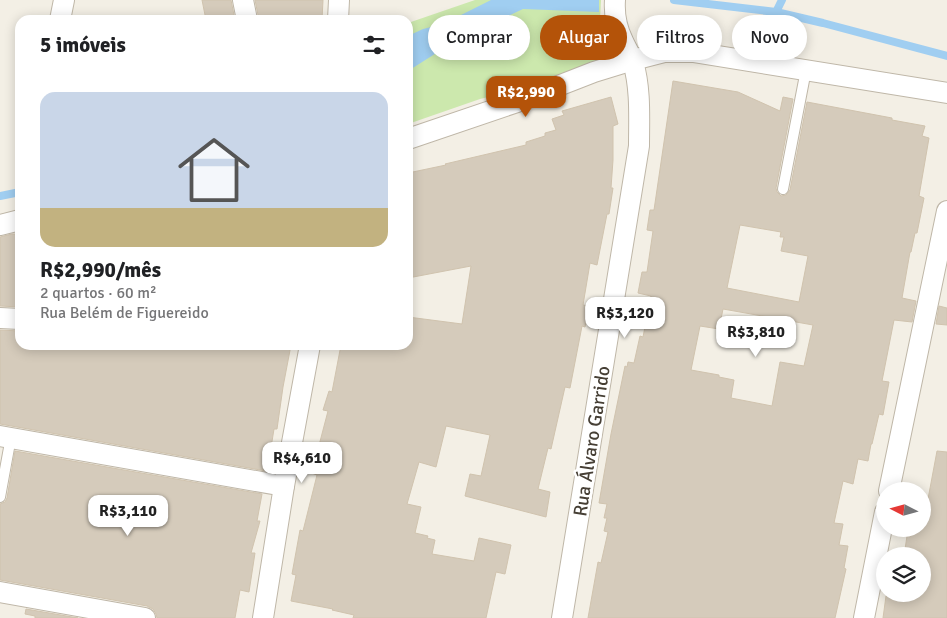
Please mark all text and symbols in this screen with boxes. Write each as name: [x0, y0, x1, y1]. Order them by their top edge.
chip: Comprar: [428, 15, 530, 60]
chip: Alugar: [540, 15, 627, 60]
chip: Filtros: [637, 15, 722, 60]
chip: Novo: [732, 15, 807, 60]
icon: filters: [360, 31, 388, 59]
text: 5 imóveis: [40, 32, 126, 58]
pin: R$2,990: [480, 76, 572, 118]
text: R$2,990: [497, 82, 555, 102]
icon: home: [169, 125, 259, 215]
text: R$2,990/mês: [40, 257, 161, 283]
text: 2 quartos · 60 m²: [40, 283, 157, 303]
pin: R$3,120: [579, 296, 671, 339]
text: Rua Belém de Figuereido: [40, 303, 209, 323]
text: R$3,120: [596, 303, 654, 323]
pin: R$3,810: [710, 316, 802, 358]
text: R$3,810: [727, 322, 785, 342]
street label: Rua Álvaro Garrido: [568, 364, 616, 518]
pin: R$4,610: [256, 442, 348, 484]
text: R$4,610: [273, 448, 331, 468]
north arrow: [876, 482, 931, 538]
map controls: [876, 482, 931, 602]
pin: R$3,110: [82, 494, 174, 537]
text: R$3,110: [99, 501, 157, 521]
button: layers: [876, 547, 931, 602]

